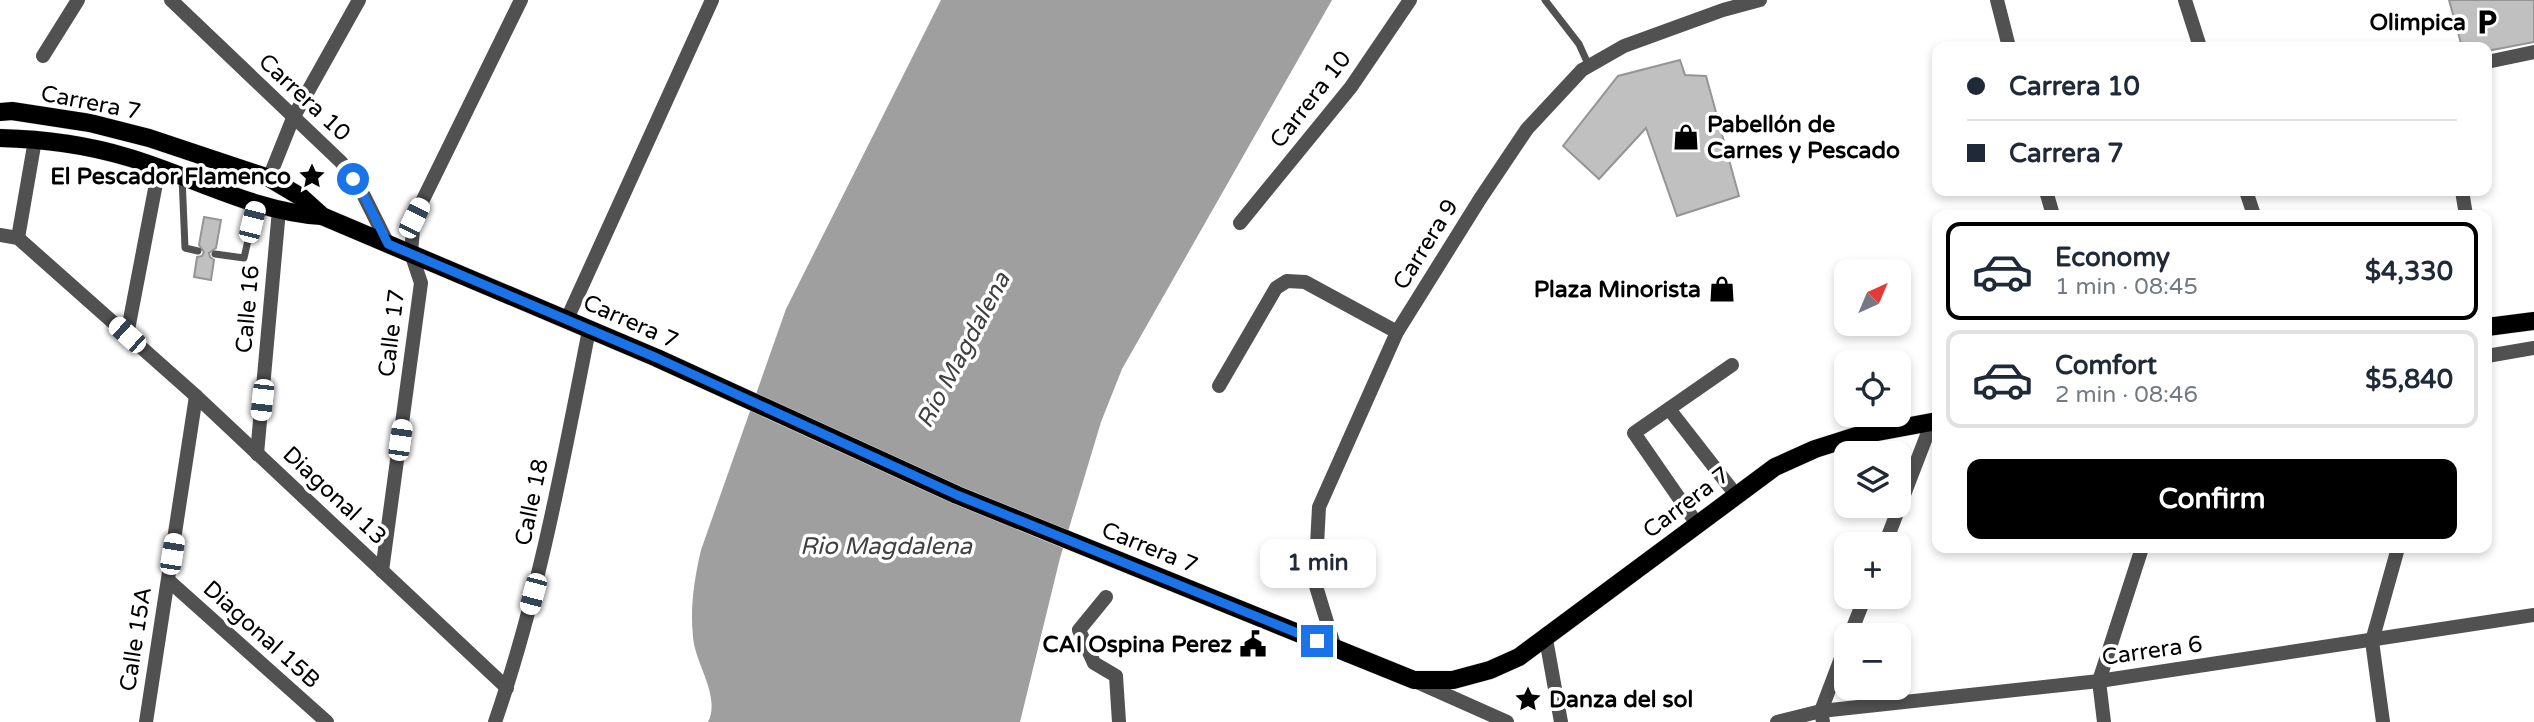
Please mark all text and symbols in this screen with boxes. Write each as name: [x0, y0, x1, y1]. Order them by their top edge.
parking icon: Olimpica: [2472, 7, 2502, 37]
place label: Olimpica: [2370, 9, 2466, 37]
street label: Carrera 10: [1264, 45, 1357, 154]
street label: Carrera 10: [252, 48, 356, 147]
text: Carrera 10: [2009, 71, 2140, 102]
street label: Carrera 7: [38, 80, 143, 126]
place label: Pabellón de Carnes y Pescado: [1707, 111, 1900, 165]
shop icon: Pabellón de Carnes y Pescado: [1671, 122, 1701, 152]
text: Carrera 7: [2009, 138, 2124, 169]
place icon: El Pescador Flamenco: [297, 161, 327, 191]
place label: El Pescador Flamenco: [50, 163, 291, 191]
route start: [337, 163, 369, 195]
street label: Carrera 9: [1387, 194, 1465, 295]
car: [396, 195, 433, 241]
car: [237, 199, 268, 245]
icon: car: [1971, 240, 2034, 303]
text: Economy: [2055, 242, 2170, 273]
text: $4,330: [2365, 256, 2453, 287]
north arrow: [1834, 259, 1911, 336]
map controls: [1834, 259, 1911, 700]
street label: Calle 16: [230, 264, 266, 354]
water label: Río Magdalena: [910, 267, 1017, 433]
text: 1 min · 08:45: [2055, 273, 2198, 301]
shop icon: Plaza Minorista: [1707, 274, 1737, 304]
place label: Plaza Minorista: [1534, 276, 1701, 304]
street label: Calle 17: [373, 288, 411, 379]
street label: Carrera 7: [579, 289, 683, 355]
car: [105, 313, 150, 357]
icon: car: [1971, 348, 2034, 411]
button: locate: [1834, 350, 1911, 427]
text: Comfort: [2055, 350, 2157, 381]
text: $5,840: [2365, 364, 2453, 395]
car: [250, 378, 275, 422]
text: 2 min · 08:46: [2055, 381, 2198, 409]
car: [387, 418, 414, 462]
street label: Diagonal 13: [277, 441, 392, 551]
button: layers: [1834, 441, 1911, 518]
street label: Calle 18: [509, 456, 555, 548]
button: Confirm: [1967, 459, 2457, 539]
street label: Carrera 7: [1638, 461, 1736, 544]
street label: Carrera 7: [1097, 516, 1202, 580]
car: [159, 532, 186, 576]
water label: Rio Magdalena: [800, 532, 973, 561]
button: +: [1834, 532, 1911, 609]
callout: 1 min: [1259, 540, 1375, 588]
text: 1 min: [1287, 549, 1349, 577]
car: [518, 571, 549, 617]
street label: Diagonal 15B: [197, 575, 326, 695]
street label: Calle 15A: [114, 585, 158, 693]
button: −: [1834, 623, 1911, 700]
route end: [1301, 625, 1333, 657]
public building icon: CAI Ospina Perez: [1238, 629, 1268, 659]
street label: Carrera 6: [2100, 630, 2204, 672]
place label: CAI Ospina Perez: [1043, 631, 1232, 659]
place icon: Danza del sol: [1513, 684, 1543, 714]
place label: Danza del sol: [1549, 686, 1693, 714]

